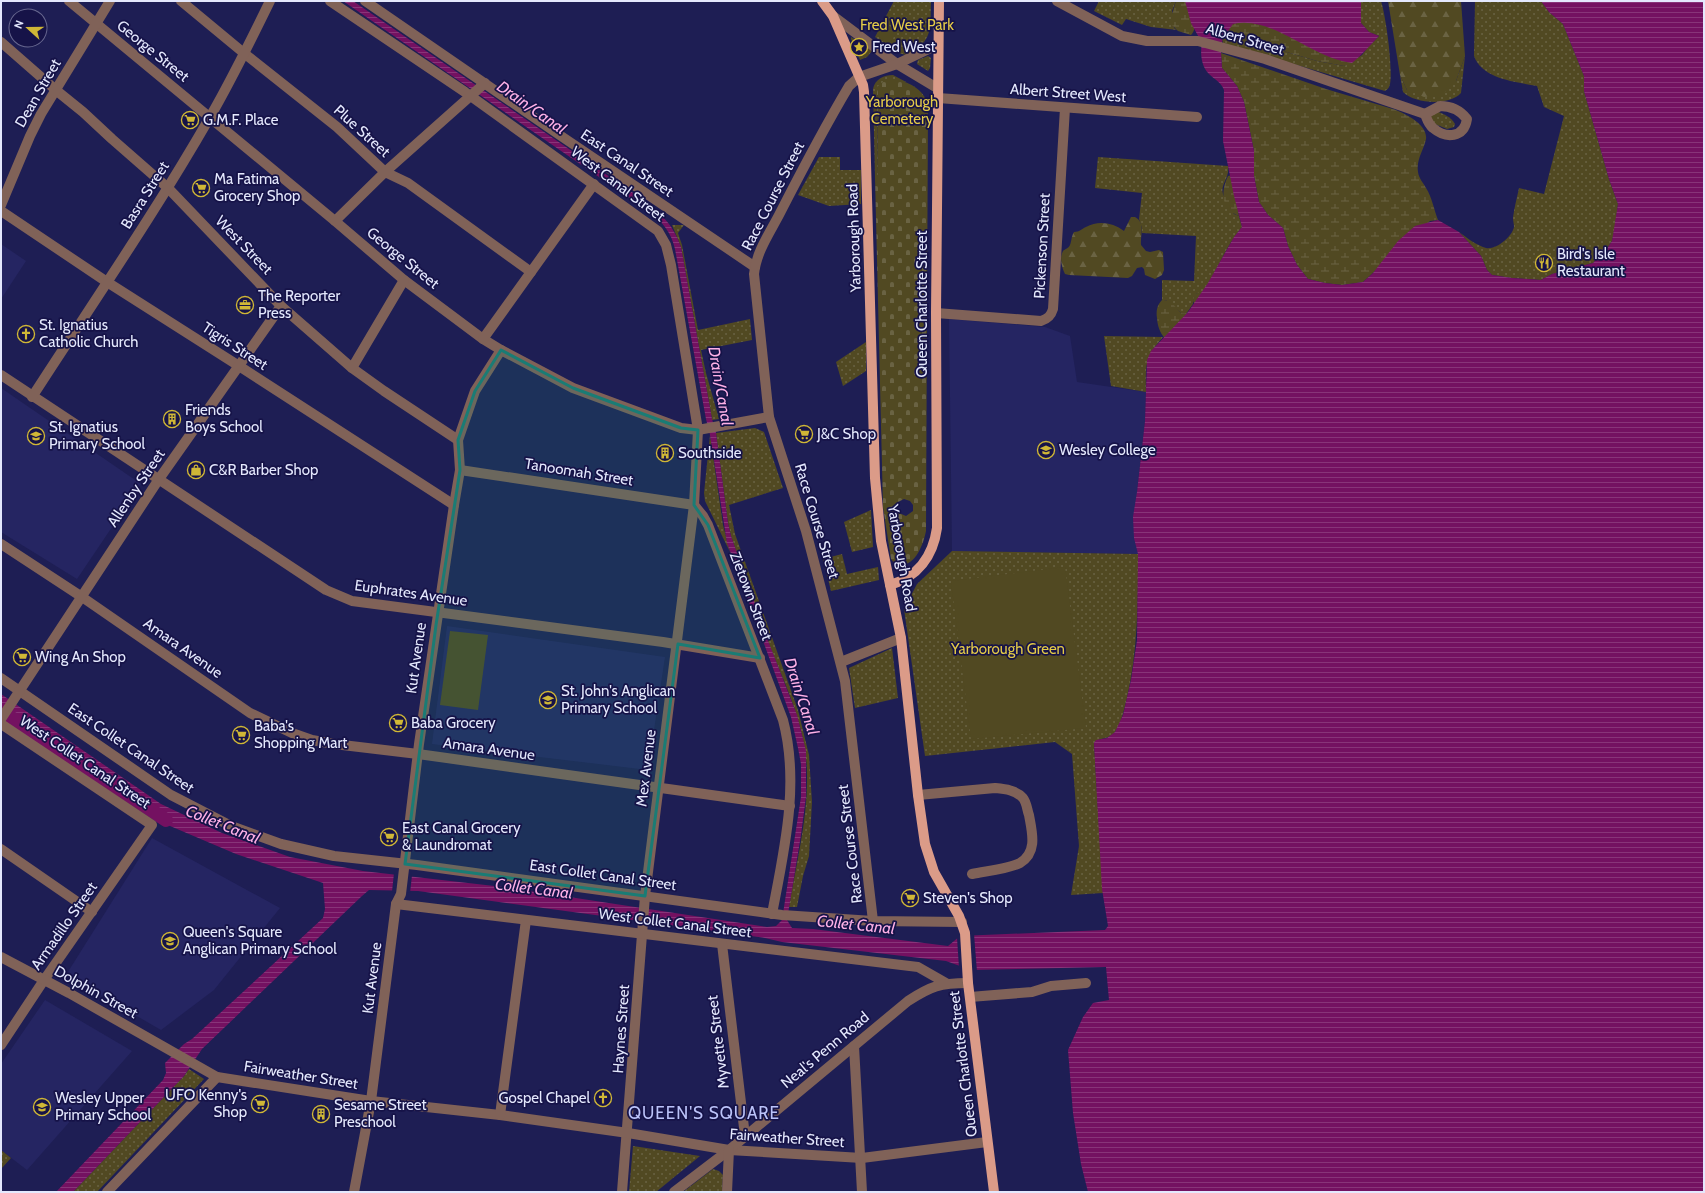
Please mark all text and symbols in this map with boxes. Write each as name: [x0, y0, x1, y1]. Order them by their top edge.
north arrow: [8, 8, 48, 48]
street label: George Street: [113, 16, 193, 86]
park label: Fred West Park: [860, 16, 954, 34]
text: N: [11, 18, 27, 31]
street label: Albert Street: [1204, 19, 1286, 59]
place icon: Fred West: [849, 37, 869, 57]
place label: Fred West: [872, 38, 936, 56]
street label: Dean Street: [11, 56, 65, 130]
water label: Drain/Canal: [493, 77, 570, 138]
street label: Albert Street West: [1009, 80, 1127, 106]
park label: Yarborough Cemetery: [865, 93, 938, 128]
street label: Plue Street: [330, 101, 394, 161]
supermarket icon: G.M.F. Place: [180, 110, 200, 130]
place label: G.M.F. Place: [203, 111, 279, 129]
street label: East Canal Street: [577, 125, 677, 201]
street label: Race Course Street: [738, 139, 808, 253]
street label: West Canal Street: [567, 143, 669, 225]
street label: Basra Street: [117, 158, 173, 232]
place label: Ma Fatima Grocery Shop: [214, 170, 300, 205]
supermarket icon: Ma Fatima Grocery Shop: [191, 178, 211, 198]
street label: Yarborough Road: [843, 184, 865, 293]
street label: Pickenson Street: [1030, 193, 1054, 299]
street label: West Street: [212, 212, 276, 278]
street label: George Street: [363, 223, 443, 293]
street label: Queen Charlotte Street: [913, 230, 931, 378]
place label: Bird's Isle Restaurant: [1557, 245, 1625, 280]
restaurant icon: Bird's Isle Restaurant: [1534, 253, 1554, 273]
place label: The Reporter Press: [258, 287, 341, 322]
office icon: The Reporter Press: [235, 295, 255, 315]
place label: St. Ignatius Catholic Church: [39, 316, 138, 351]
street label: Tigris Street: [199, 318, 271, 374]
church icon: St. Ignatius Catholic Church: [16, 324, 36, 344]
water label: Drain/Canal: [704, 345, 737, 427]
place label: Friends Boys School: [185, 401, 263, 436]
building icon: Friends Boys School: [162, 409, 182, 429]
place label: St. Ignatius Primary School: [49, 418, 146, 453]
supermarket icon: J&C Shop: [794, 424, 814, 444]
place label: J&C Shop: [816, 425, 876, 443]
school or university icon: St. Ignatius Primary School: [26, 426, 46, 446]
school or university icon: Wesley College: [1036, 440, 1056, 460]
place label: Wesley College: [1059, 441, 1156, 459]
building icon: Southside: [655, 443, 675, 463]
place label: Southside: [678, 444, 742, 462]
street label: Allenby Street: [103, 446, 169, 530]
street label: Tanoomah Street: [523, 455, 635, 489]
shop icon: C&R Barber Shop: [186, 460, 206, 480]
place label: C&R Barber Shop: [209, 461, 318, 479]
street label: Race Course Street: [791, 461, 843, 581]
street label: Yarborough Road: [884, 502, 920, 613]
street label: Zietown Street: [726, 549, 776, 643]
street label: Euphrates Avenue: [353, 576, 469, 610]
street label: Amara Avenue: [140, 614, 226, 682]
street label: Kut Avenue: [402, 621, 430, 695]
park label: Yarborough Green: [950, 640, 1065, 658]
supermarket icon: Wing An Shop: [12, 647, 32, 667]
place label: Wing An Shop: [35, 648, 126, 666]
water label: Drain/Canal: [780, 655, 823, 737]
place label: St. John's Anglican Primary School: [561, 682, 675, 717]
school or university icon: St. John's Anglican Primary School: [538, 690, 558, 710]
street label: East Collet Canal Street: [65, 699, 197, 797]
street label: West Collet Canal Street: [16, 712, 154, 812]
supermarket icon: Baba Grocery: [388, 713, 408, 733]
place label: Baba Grocery: [411, 714, 496, 732]
place label: Baba's Shopping Mart: [254, 717, 347, 752]
supermarket icon: Baba's Shopping Mart: [231, 725, 251, 745]
street label: Mex Avenue: [632, 728, 660, 808]
street label: Amara Avenue: [442, 734, 536, 764]
street label: Race Course Street: [834, 784, 866, 904]
water label: Collet Canal: [183, 801, 263, 848]
place label: East Canal Grocery & Laundromat: [402, 819, 521, 854]
supermarket icon: East Canal Grocery & Laundromat: [379, 827, 399, 847]
street label: East Collet Canal Street: [528, 856, 678, 894]
water label: Collet Canal: [494, 874, 574, 902]
street label: Armadillo Street: [27, 879, 101, 973]
supermarket icon: Steven's Shop: [900, 888, 920, 908]
place label: Steven's Shop: [923, 889, 1013, 907]
street label: West Collet Canal Street: [598, 905, 752, 941]
water label: Collet Canal: [816, 911, 896, 938]
place label: Queen's Square Anglican Primary School: [183, 923, 337, 958]
school or university icon: Queen's Square Anglican Primary School: [160, 931, 180, 951]
street label: Kut Avenue: [359, 941, 385, 1015]
street label: Dolphin Street: [51, 962, 141, 1022]
street label: Haynes Street: [609, 984, 633, 1074]
street label: Queen Charlotte Street: [945, 990, 981, 1138]
street label: Myvette Street: [703, 994, 733, 1090]
street label: Neal's Penn Road: [777, 1008, 873, 1092]
street label: Fairweather Street: [243, 1057, 359, 1093]
place label: UFO Kenny's Shop: [165, 1086, 247, 1121]
church icon: Gospel Chapel: [593, 1088, 613, 1108]
place label: Wesley Upper Primary School: [55, 1089, 152, 1124]
place label: Gospel Chapel: [498, 1089, 590, 1107]
supermarket icon: UFO Kenny's Shop: [250, 1094, 270, 1114]
place label: Sesame Street Preschool: [334, 1096, 427, 1131]
school or university icon: Wesley Upper Primary School: [32, 1097, 52, 1117]
district label: QUEEN'S SQUARE: [628, 1103, 780, 1123]
building icon: Sesame Street Preschool: [311, 1104, 331, 1124]
street label: Fairweather Street: [729, 1125, 845, 1151]

